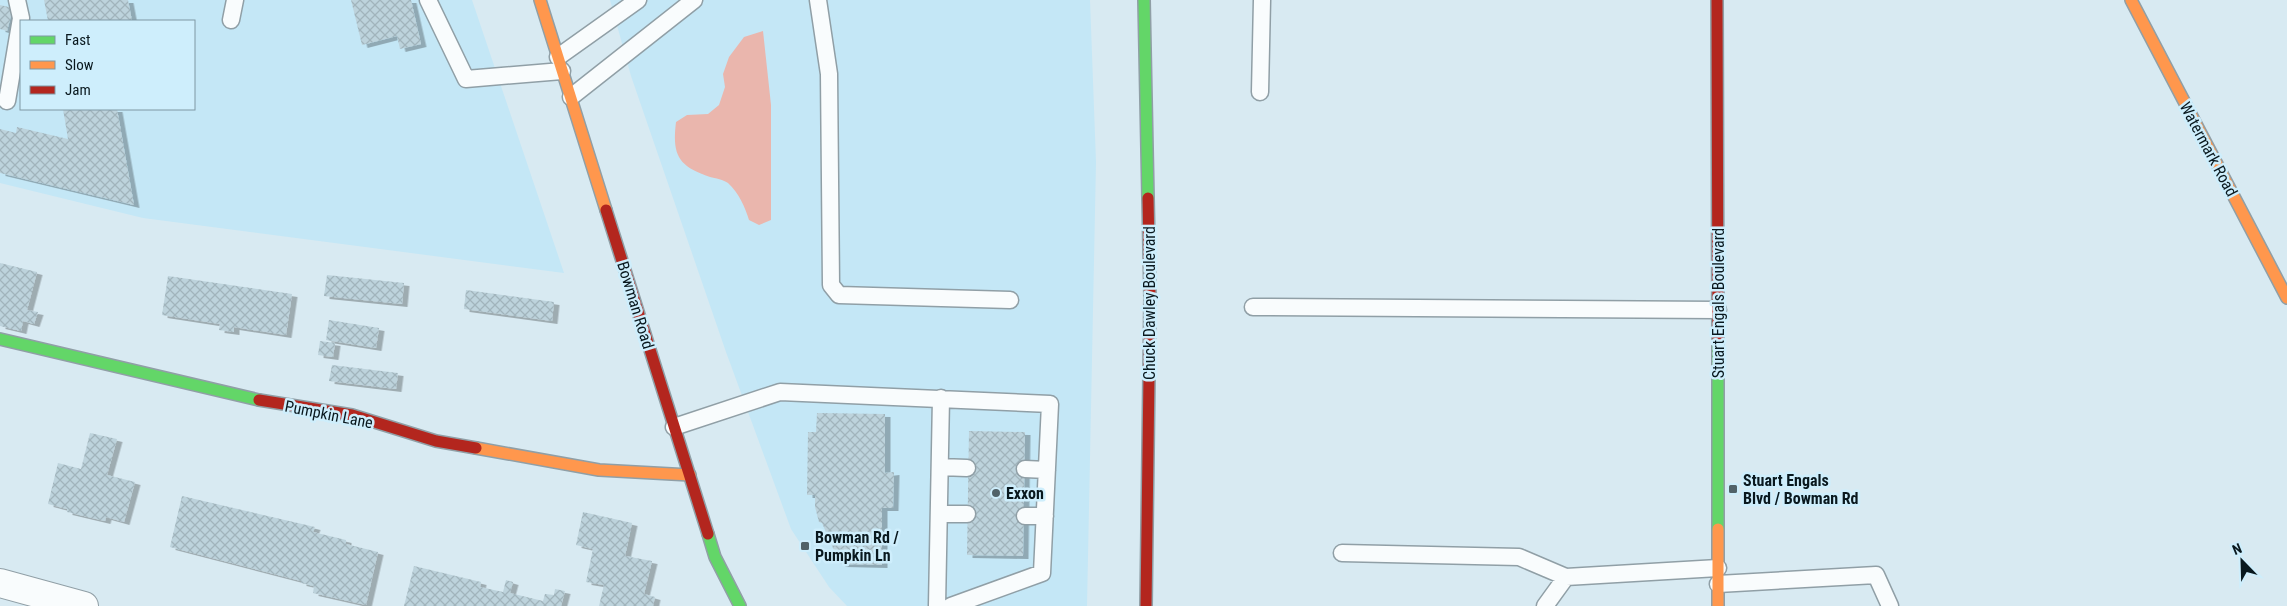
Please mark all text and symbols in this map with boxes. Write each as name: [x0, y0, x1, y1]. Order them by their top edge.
legend: [20, 20, 195, 110]
text: Fast: [65, 31, 90, 49]
text: Slow: [65, 56, 94, 74]
text: Jam: [65, 81, 91, 99]
street label: Watermark Road: [2176, 99, 2241, 200]
street label: Chuck Dawley Boulevard: [1140, 226, 1159, 380]
street label: Stuart Engals Boulevard: [1709, 228, 1728, 378]
street label: Bowman Road: [613, 259, 658, 351]
street label: Pumpkin Lane: [283, 397, 375, 432]
place label: Stuart Engals Blvd / Bowman Rd: [1743, 471, 1859, 508]
marker: Stuart Engals Blvd / Bowman Rd: [1727, 483, 1739, 495]
place label: Exxon: [1006, 484, 1044, 503]
marker: Exxon: [990, 487, 1002, 499]
place label: Bowman Rd / Pumpkin Ln: [815, 528, 900, 565]
north arrow: [2217, 536, 2267, 586]
marker: Bowman Rd / Pumpkin Ln: [799, 540, 811, 552]
text: N: [2230, 540, 2244, 558]

